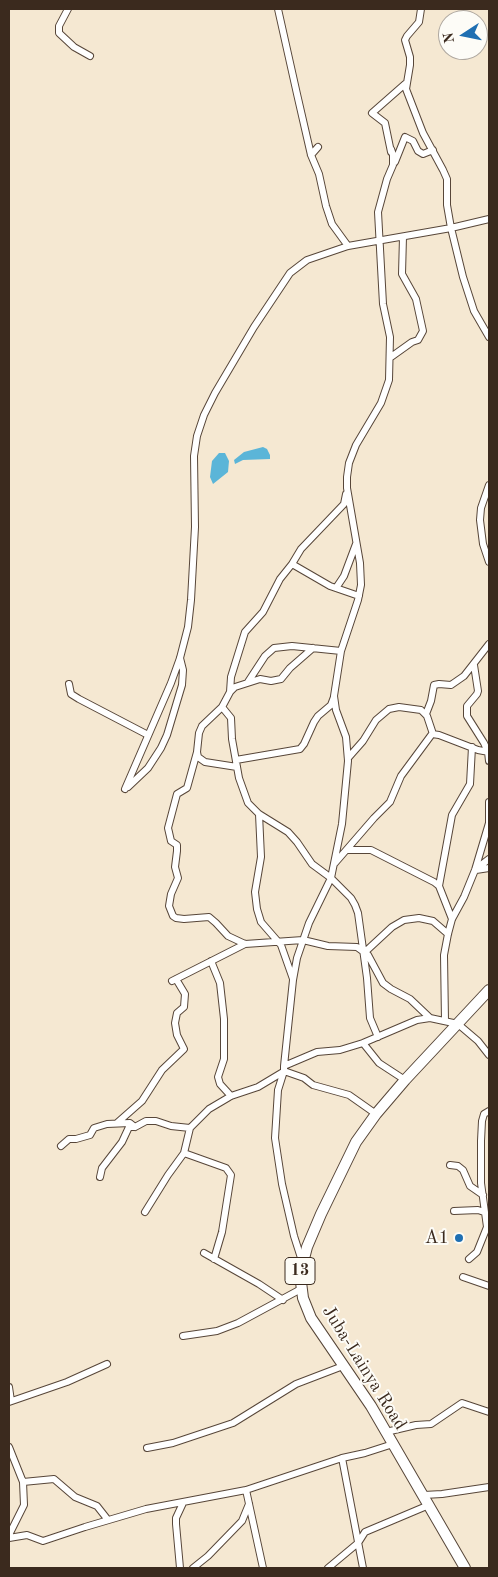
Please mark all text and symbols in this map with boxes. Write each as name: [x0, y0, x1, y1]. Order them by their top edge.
north arrow: [438, 10, 488, 60]
text: N: [441, 31, 457, 44]
place label: A1: [425, 1227, 449, 1249]
marker: A1: [453, 1232, 465, 1244]
road number: 13: [285, 1258, 315, 1284]
street label: Juba-Lainya Road: [317, 1302, 411, 1434]

